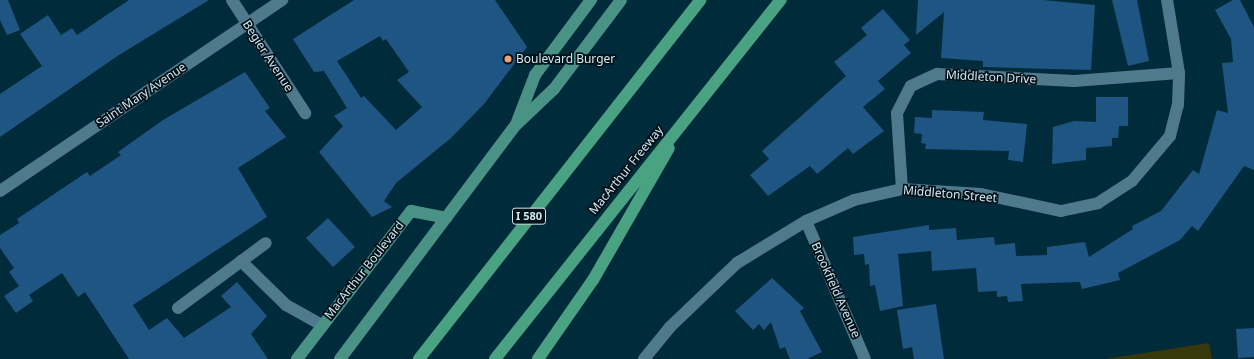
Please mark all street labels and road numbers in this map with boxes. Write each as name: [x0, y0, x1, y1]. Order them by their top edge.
street label: Begier Avenue: [240, 18, 296, 94]
street label: Saint Mary Avenue: [93, 60, 189, 130]
street label: Middleton Drive: [945, 67, 1037, 87]
street label: MacArthur Freeway: [586, 123, 666, 217]
street label: Middleton Street: [902, 183, 998, 205]
road number: I 580: [511, 207, 547, 225]
street label: MacArthur Boulevard: [321, 218, 407, 322]
street label: Brookfield Avenue: [808, 240, 864, 340]

